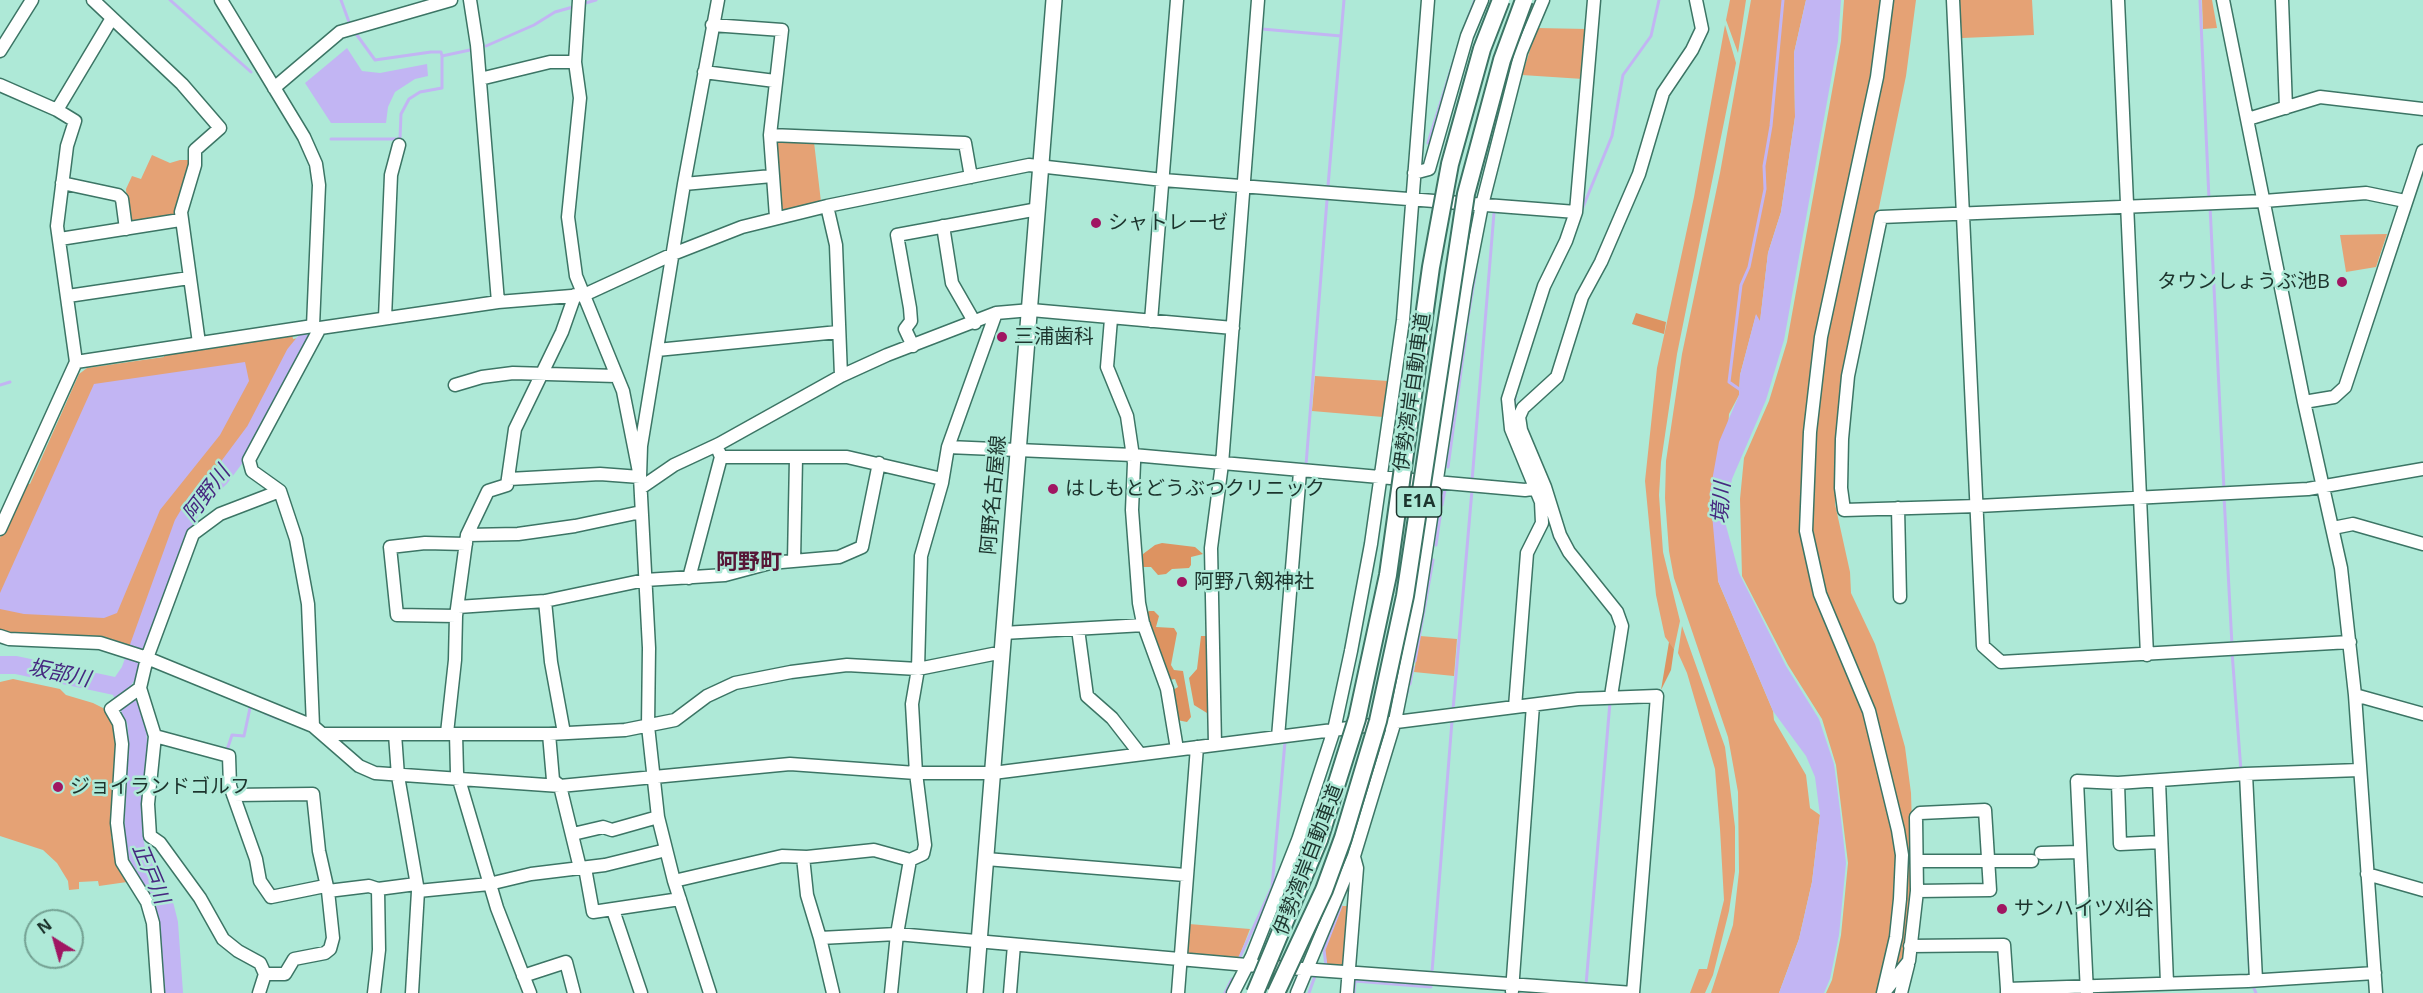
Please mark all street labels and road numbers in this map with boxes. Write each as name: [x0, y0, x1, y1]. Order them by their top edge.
street label: 伊勢湾岸自動車道: [1390, 311, 1436, 473]
street label: 阿野名古屋線: [977, 434, 1011, 556]
road number: E1A: [1396, 487, 1442, 517]
street label: 伊勢湾岸自動車道: [1269, 781, 1349, 939]

